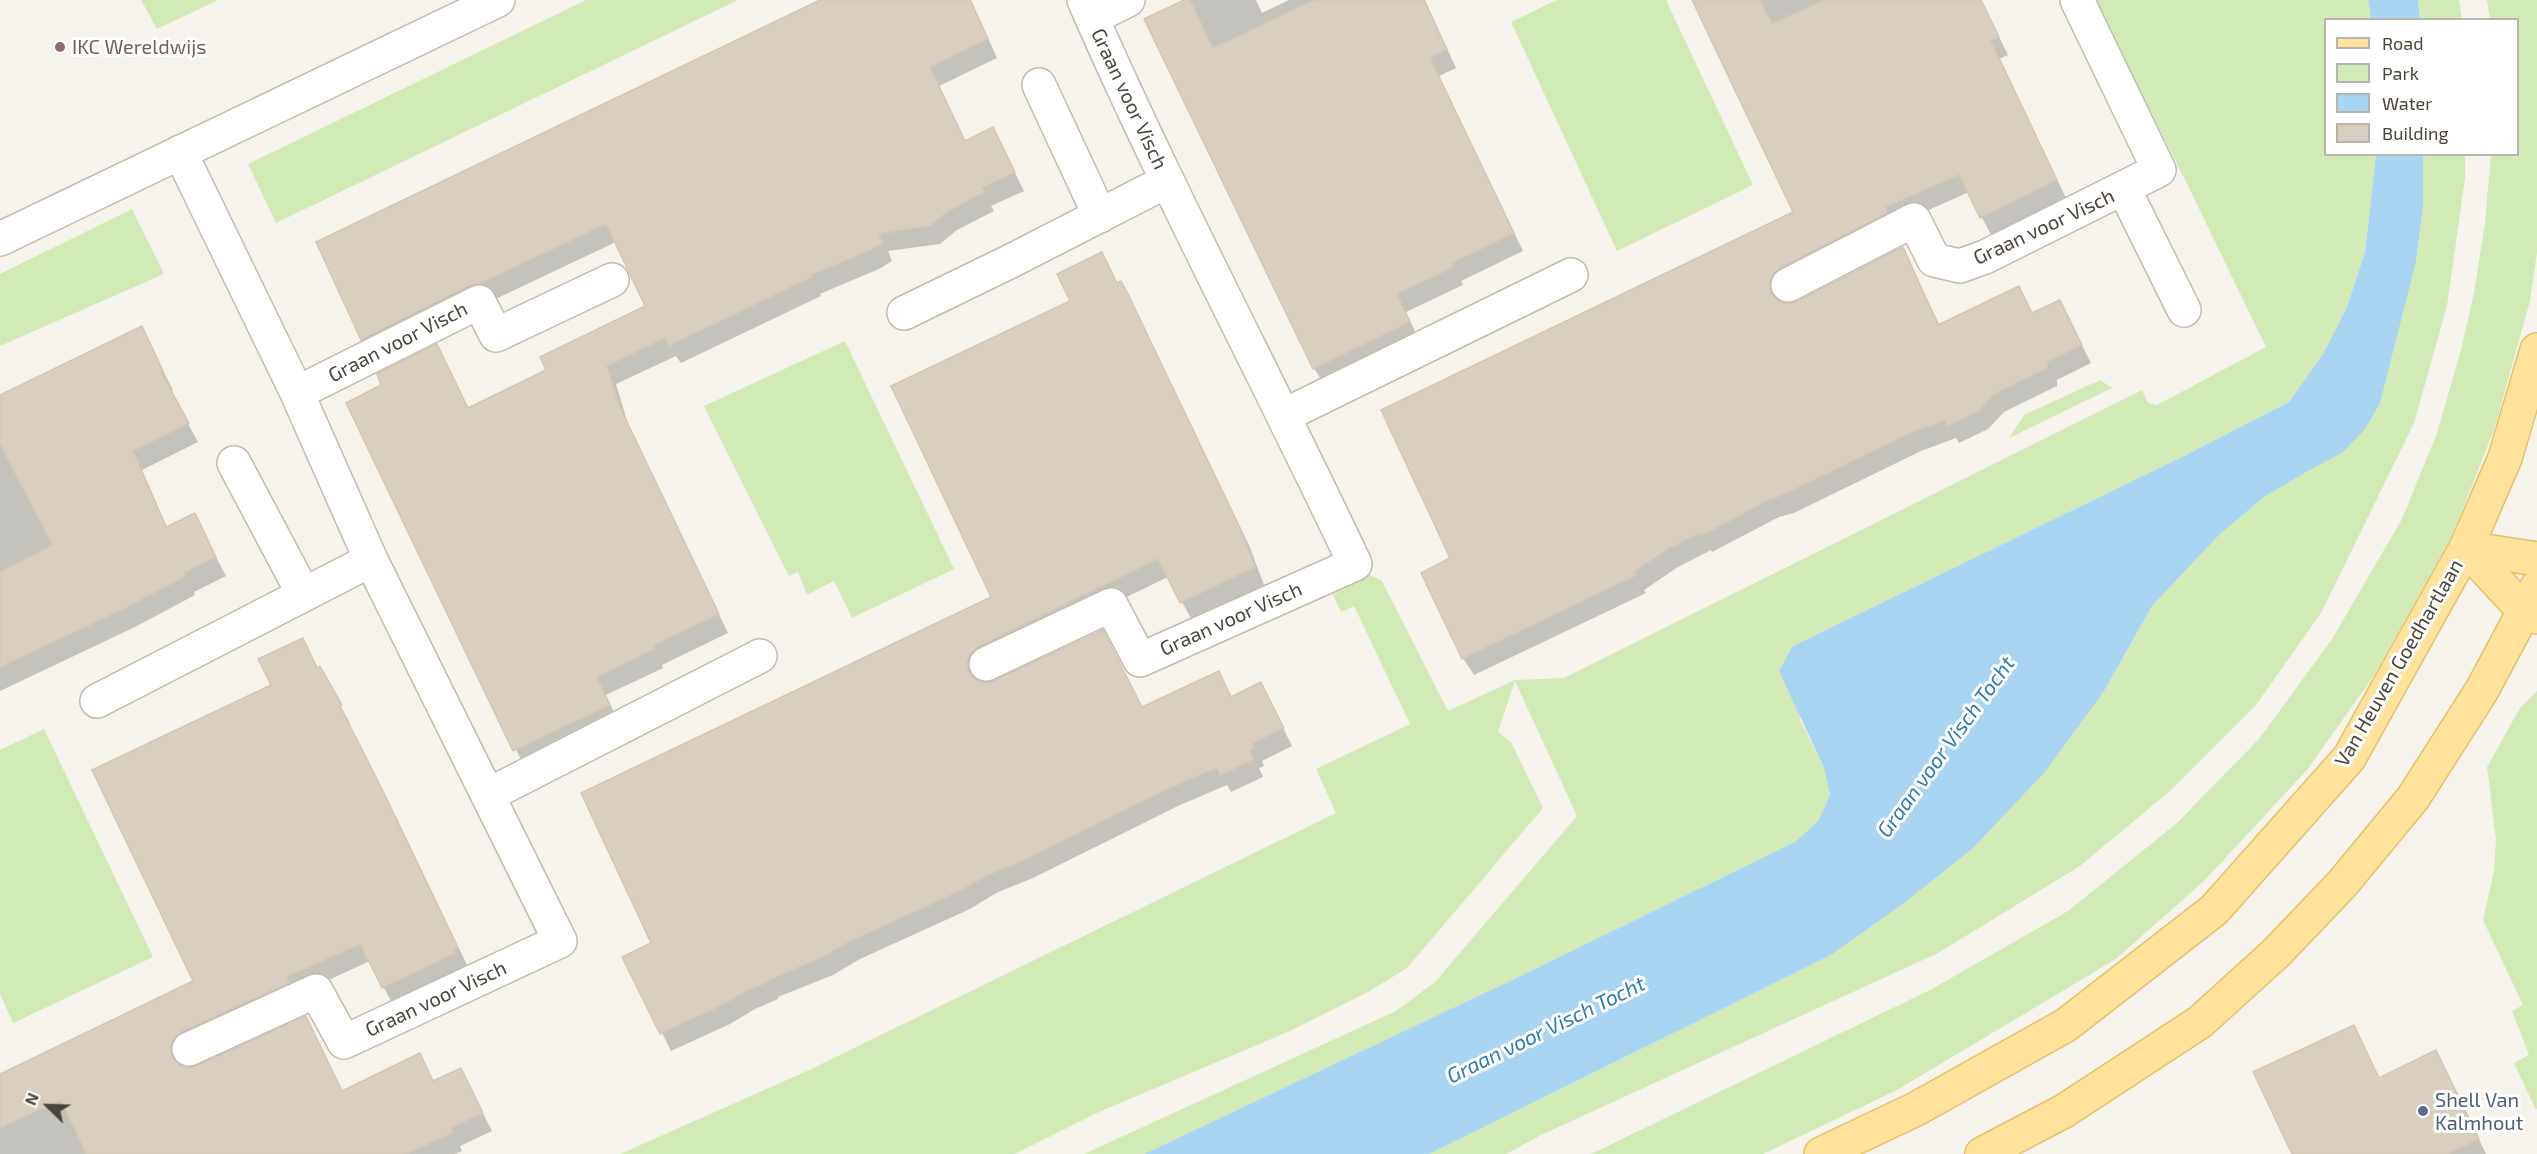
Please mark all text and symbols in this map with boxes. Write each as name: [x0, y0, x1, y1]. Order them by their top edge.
legend: [2324, 18, 2519, 156]
street label: Graan voor Visch: [1086, 25, 1172, 173]
text: Road: [2382, 32, 2423, 54]
place label: IKC Wereldwijs: [72, 35, 206, 59]
marker: IKC Wereldwijs: [53, 40, 67, 54]
text: Park: [2382, 62, 2419, 84]
text: Water: [2382, 92, 2432, 114]
text: Building: [2382, 122, 2449, 144]
street label: Graan voor Visch: [1970, 184, 2118, 270]
street label: Graan voor Visch: [324, 297, 472, 387]
street label: Van Heuven Goedhartlaan: [2330, 555, 2468, 771]
street label: Graan voor Visch: [1156, 577, 1306, 661]
water label: Graan voor Visch Tocht: [1872, 652, 2020, 842]
street label: Graan voor Visch: [362, 956, 510, 1042]
water label: Graan voor Visch Tocht: [1443, 971, 1649, 1089]
north arrow: [18, 1076, 78, 1136]
place label: Shell Van Kalmhout: [2435, 1088, 2523, 1135]
text: N: [20, 1090, 42, 1108]
marker: Shell Van Kalmhout: [2416, 1104, 2430, 1118]

